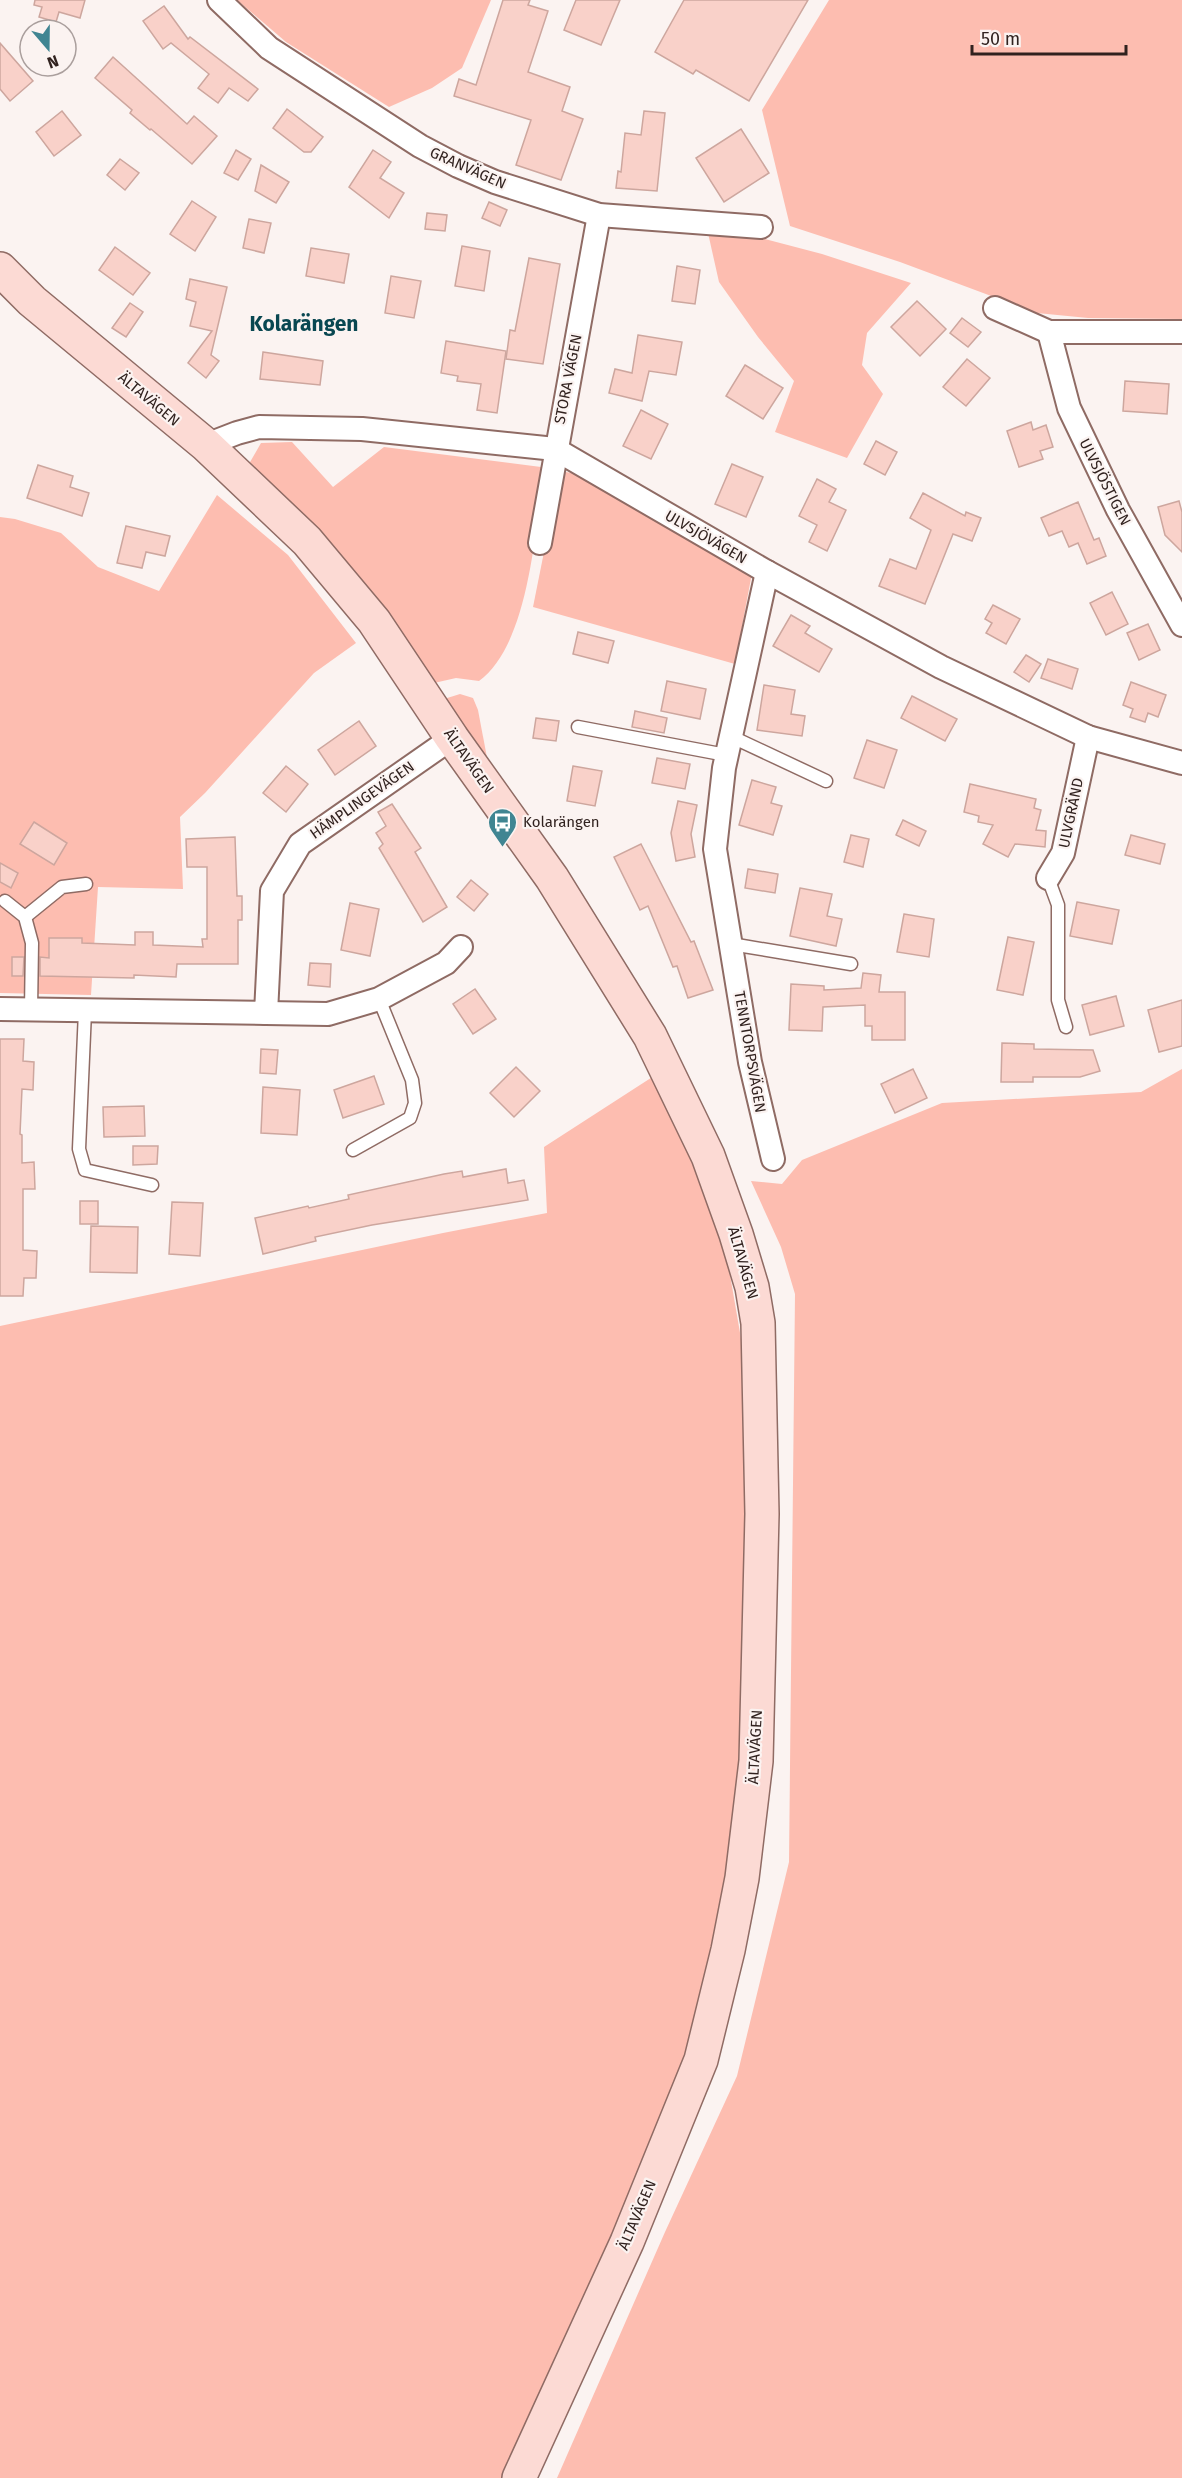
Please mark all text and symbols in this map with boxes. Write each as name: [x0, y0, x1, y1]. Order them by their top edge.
north arrow: [18, 18, 78, 78]
scale bar: [972, 18, 1126, 56]
text: 50 m: [981, 28, 1020, 50]
text: N: [45, 51, 61, 72]
street label: GRANVÄGEN: [427, 143, 509, 193]
district label: Kolarängen: [250, 311, 358, 337]
street label: STORA VÄGEN: [550, 332, 586, 426]
street label: ÄLTAVÄGEN: [115, 368, 183, 430]
street label: ULVSJÖSTIGEN: [1075, 436, 1135, 528]
street label: ULVSJÖVÄGEN: [662, 506, 750, 568]
street label: ÄLTAVÄGEN: [440, 725, 498, 797]
street label: HÄMPLINGEVÄGEN: [306, 757, 418, 843]
street label: ULVGRÄND: [1055, 776, 1087, 850]
bus stop icon: Kolarängen: [486, 806, 518, 848]
place label: Kolarängen: [523, 813, 600, 831]
street label: TENNTORPSVÄGEN: [730, 990, 770, 1114]
street label: ÄLTAVÄGEN: [724, 1225, 762, 1301]
street label: ÄLTAVÄGEN: [744, 1709, 766, 1785]
street label: ÄLTAVÄGEN: [614, 2177, 660, 2253]

